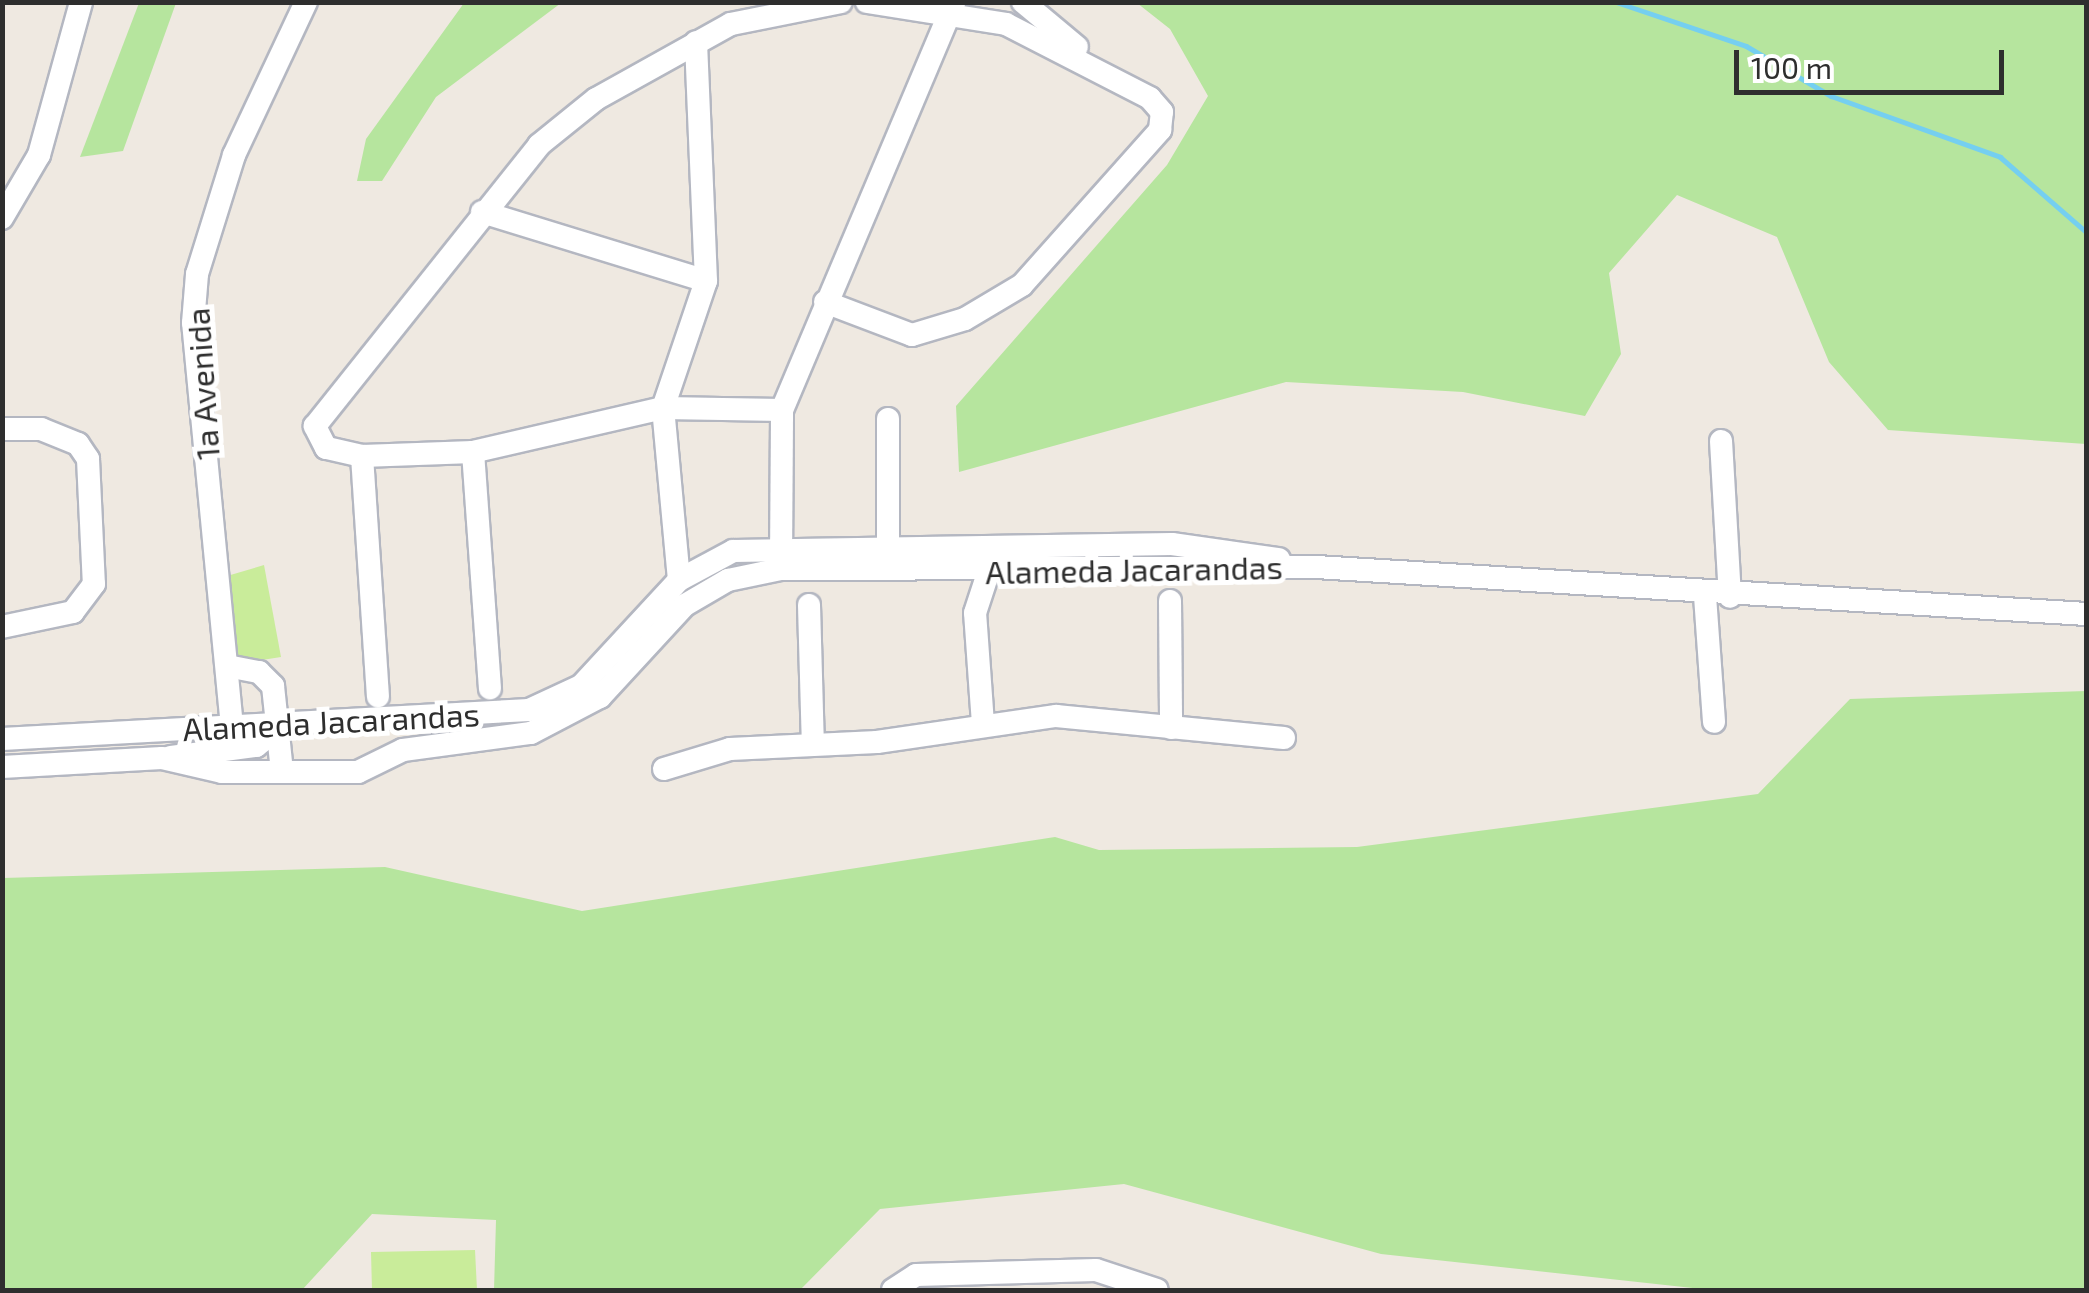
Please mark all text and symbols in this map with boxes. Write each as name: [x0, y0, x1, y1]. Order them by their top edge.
scale bar: [1739, 30, 2009, 92]
text: 100 m: [1751, 49, 1832, 85]
street label: 1a Avenida: [178, 306, 226, 462]
street label: Alameda Jacarandas: [985, 547, 1283, 591]
street label: Alameda Jacarandas: [181, 694, 481, 748]

